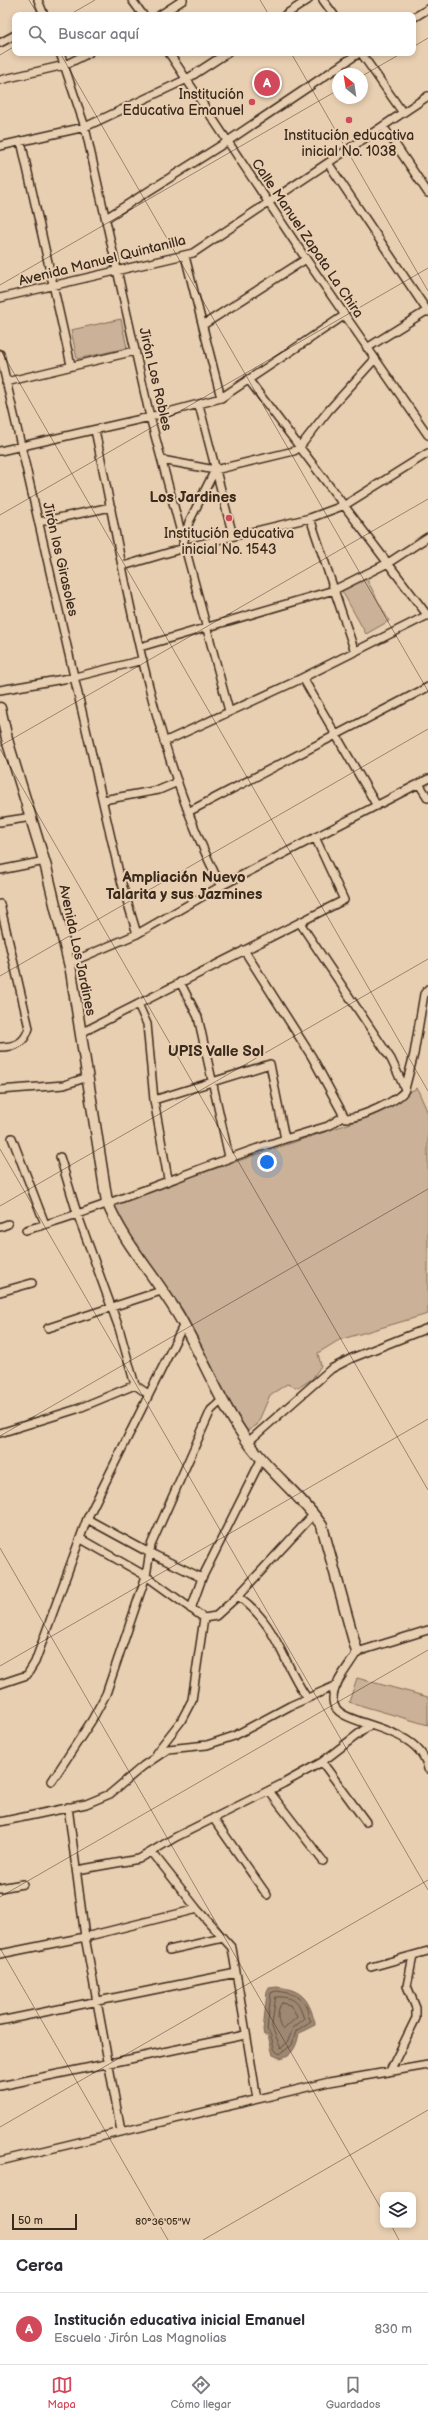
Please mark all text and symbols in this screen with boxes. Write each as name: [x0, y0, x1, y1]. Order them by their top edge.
search box: [12, 12, 416, 56]
icon: search: [26, 23, 48, 45]
text: Buscar aquí: [58, 25, 139, 44]
pin: A: [254, 68, 280, 98]
north arrow: [332, 68, 368, 104]
place label: Institución Educativa Emanuel: [122, 86, 244, 119]
marker: Institución Educativa Emanuel: [247, 97, 257, 107]
marker: Institución educativa inicial No. 1038: [344, 115, 354, 125]
place label: Institución educativa inicial No. 1038: [284, 127, 414, 160]
street label: Calle Manuel Zapata La Chira: [248, 156, 367, 321]
street label: Avenida Manuel Quintanilla: [17, 231, 188, 290]
street label: Jirón Los Robles: [135, 326, 176, 433]
district label: Los Jardines: [150, 488, 236, 507]
street label: Jirón los Girasoles: [39, 500, 82, 618]
marker: Institución educativa inicial No. 1543: [224, 513, 234, 523]
place label: Institución educativa inicial No. 1543: [164, 525, 294, 558]
district label: Ampliación Nuevo Talarita y sus Jazmines: [106, 868, 262, 904]
street label: Avenida Los Jardines: [55, 883, 100, 1017]
district label: UPIS Valle Sol: [168, 1042, 264, 1061]
your location: [257, 1152, 277, 1172]
map controls: [380, 2192, 416, 2228]
button: layers: [380, 2192, 416, 2228]
scale bar: [12, 2212, 77, 2231]
text: 50 m: [18, 2214, 43, 2227]
text: 80°36'05"W: [135, 2216, 191, 2228]
text: Cerca: [16, 2256, 63, 2276]
text: Institución educativa inicial Emanuel: [54, 2311, 305, 2330]
text: A: [25, 2321, 33, 2337]
text: 830 m: [375, 2321, 412, 2337]
text: Escuela · Jirón Las Magnolias: [54, 2330, 226, 2346]
tab: Mapa: [47, 2374, 76, 2411]
tab: Cómo llegar: [171, 2374, 231, 2411]
tab: Guardados: [326, 2374, 381, 2411]

